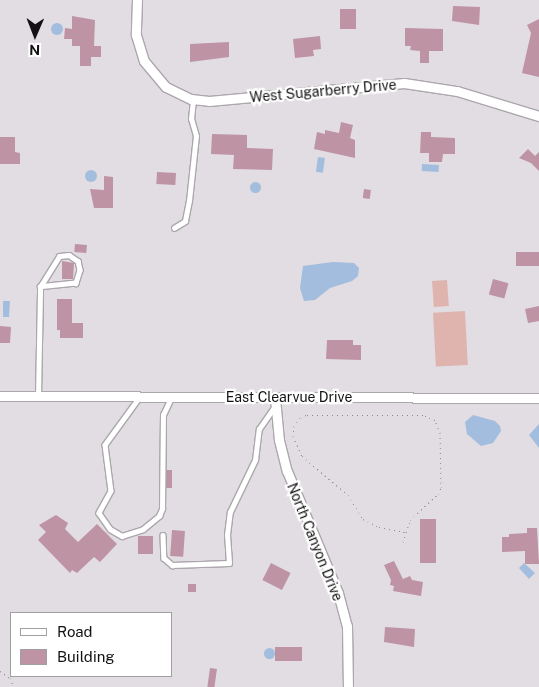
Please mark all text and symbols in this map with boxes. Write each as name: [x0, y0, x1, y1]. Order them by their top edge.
north arrow: [10, 10, 60, 60]
text: N: [29, 42, 40, 58]
street label: West Sugarberry Drive: [249, 76, 397, 106]
street label: East Clearvue Drive: [226, 389, 352, 405]
street label: North Canyon Drive: [284, 480, 346, 604]
legend: [10, 612, 172, 677]
text: Road: [57, 623, 93, 640]
text: Building: [57, 648, 115, 665]

